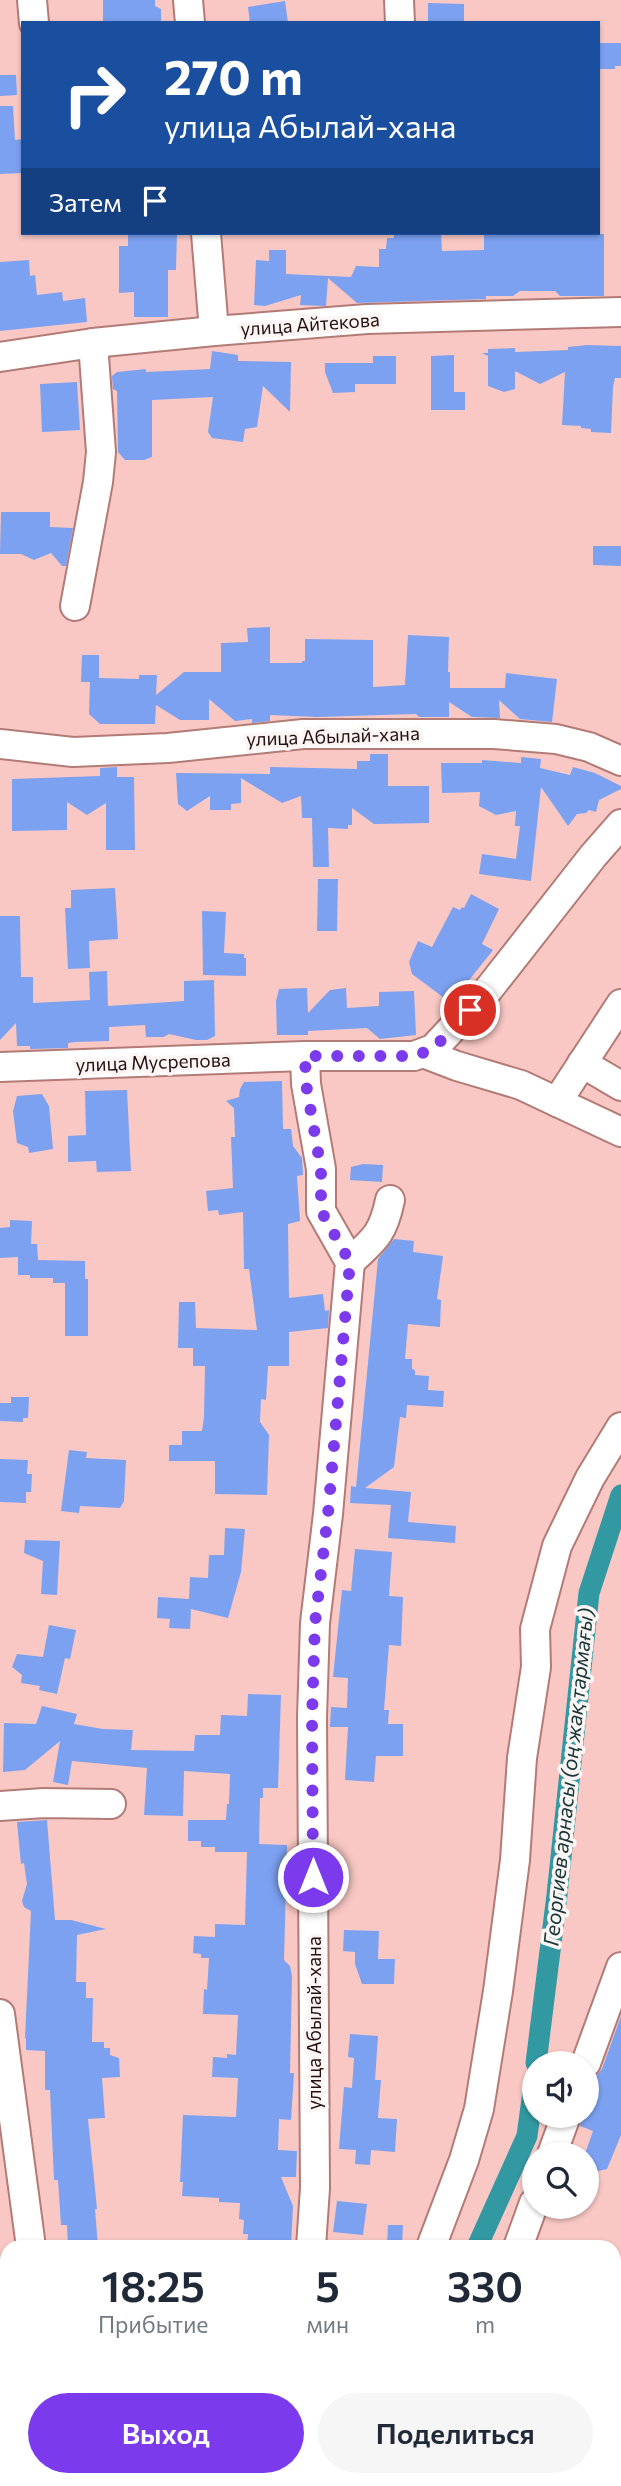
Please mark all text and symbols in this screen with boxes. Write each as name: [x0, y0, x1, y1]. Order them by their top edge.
text: 270 m: [164, 45, 303, 105]
icon: right: [49, 49, 140, 140]
text: улица Абылай-хана: [164, 105, 456, 145]
icon: arrive: [136, 182, 174, 220]
text: Затем: [49, 186, 122, 217]
street label: улица Айтекова: [240, 307, 380, 340]
street label: улица Абылай-хана: [246, 721, 420, 750]
pin: [440, 980, 500, 1040]
icon: arrive: [451, 991, 489, 1029]
street label: улица Мусрепова: [75, 1047, 231, 1076]
water label: Георгиев арнасы (оң жақ тармағы): [537, 1606, 598, 1947]
position arrow: [276, 1840, 350, 1914]
street label: улица Абылай-хана: [302, 1936, 325, 2110]
map controls: [522, 2051, 599, 2219]
button: sound: [522, 2051, 599, 2128]
button: search: [522, 2142, 599, 2219]
text: 18:25: [102, 2259, 205, 2311]
text: 5: [316, 2259, 340, 2311]
text: 330: [447, 2259, 523, 2311]
text: Прибытие: [98, 2310, 208, 2338]
text: мин: [306, 2310, 349, 2338]
text: m: [475, 2310, 495, 2338]
button: Выход: [28, 2393, 304, 2473]
button: Поделиться: [318, 2393, 593, 2473]

